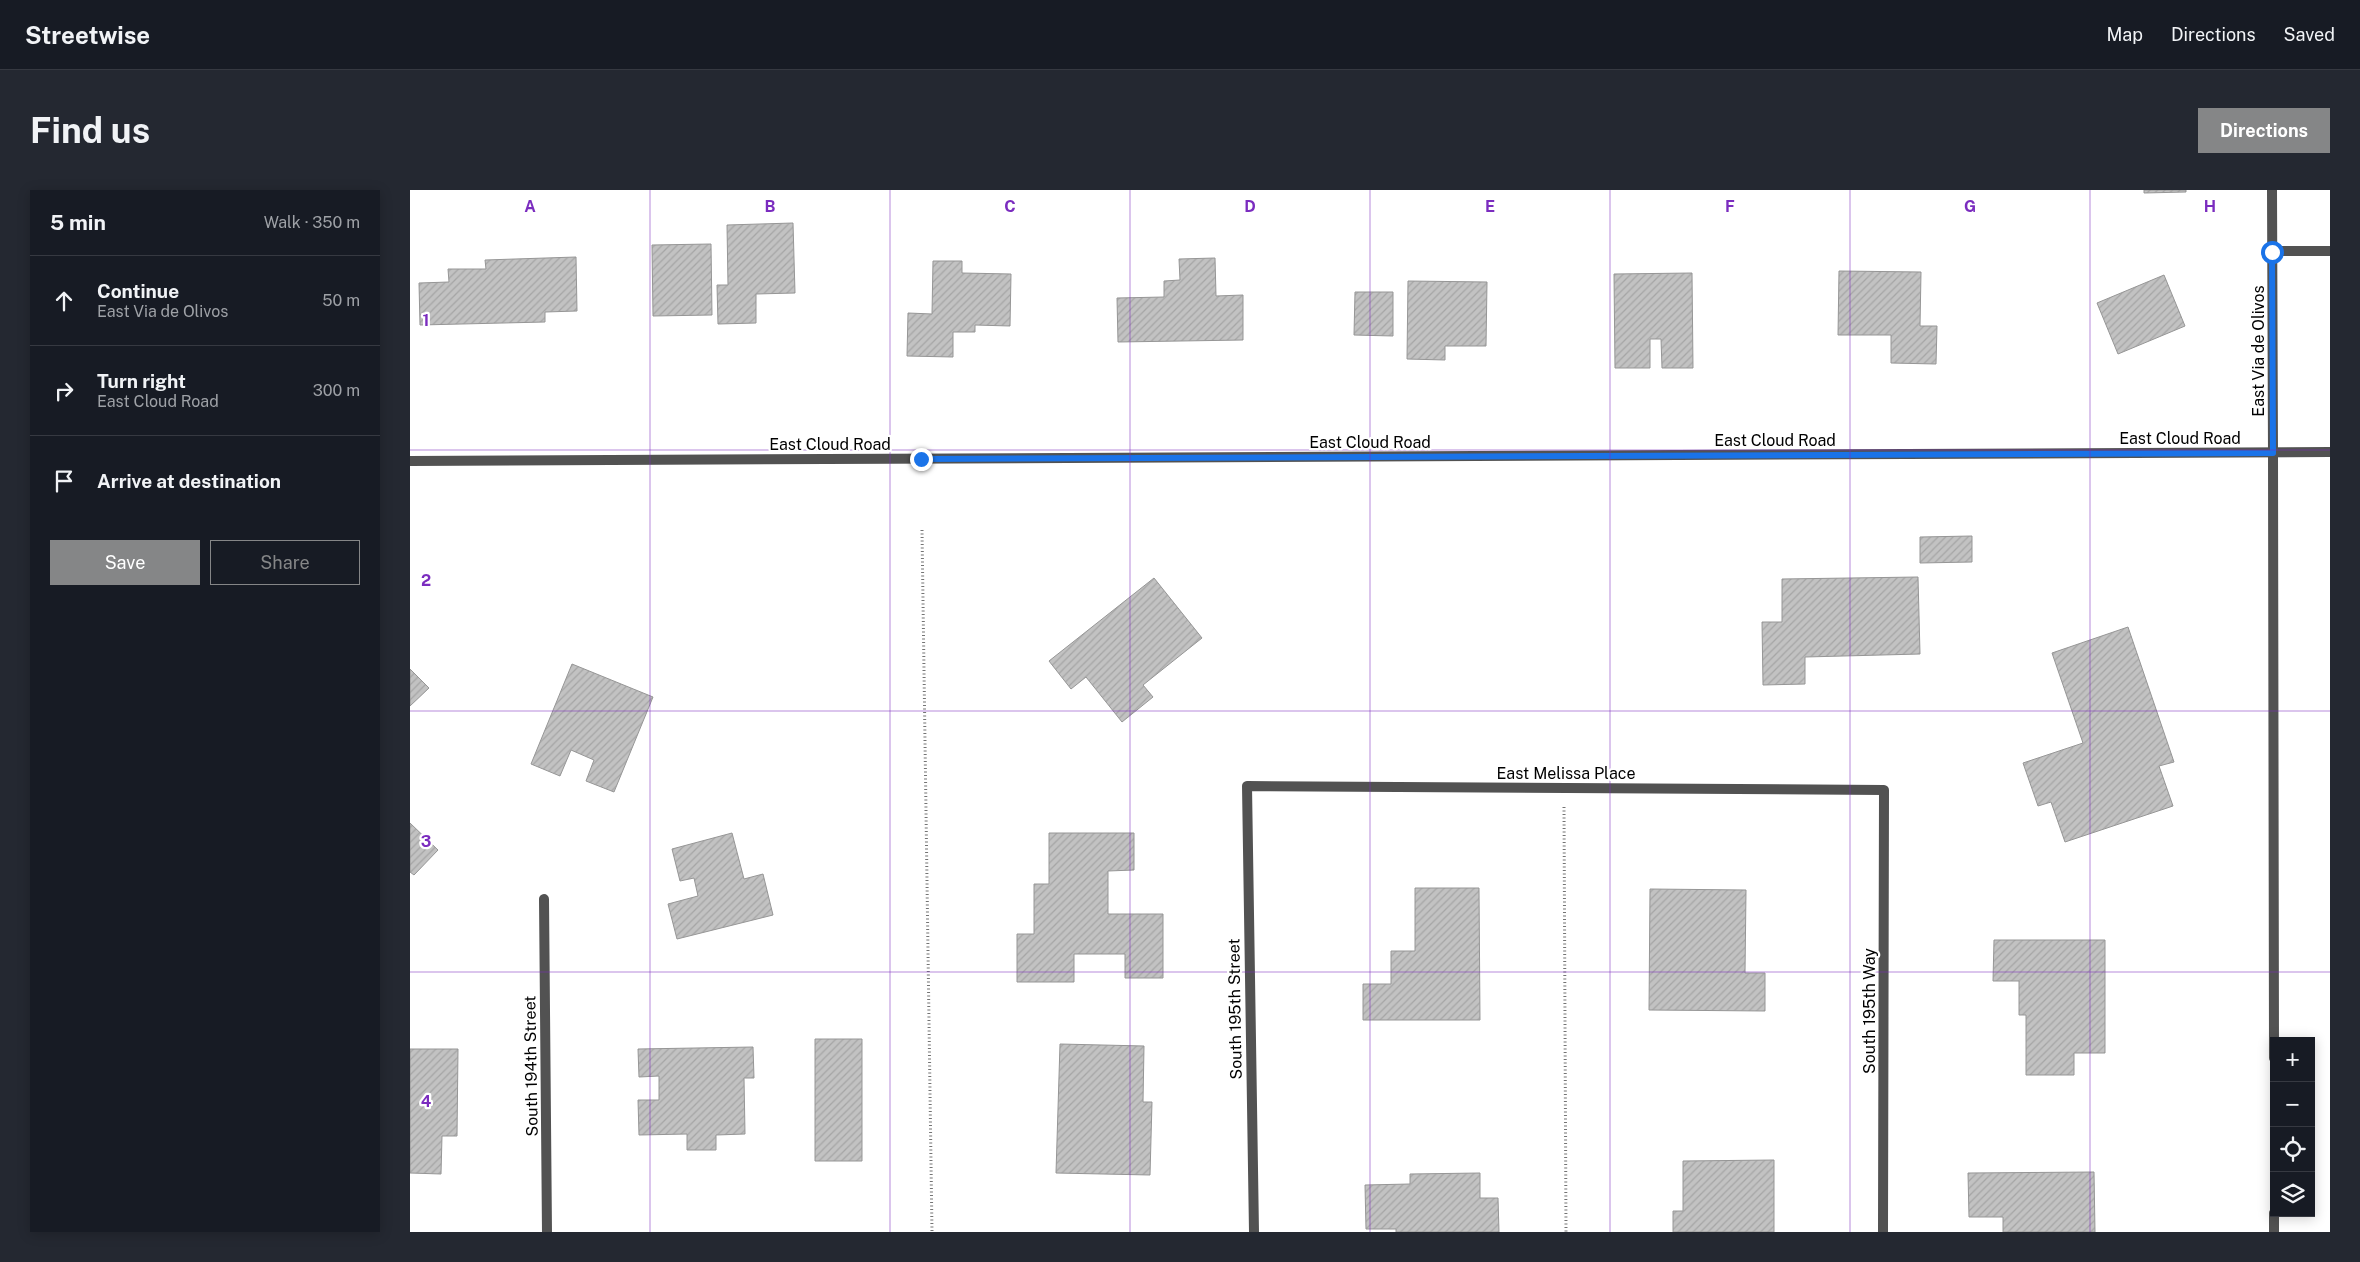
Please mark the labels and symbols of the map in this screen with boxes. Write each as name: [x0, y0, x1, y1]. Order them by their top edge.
text: A: [524, 197, 536, 216]
text: B: [765, 197, 776, 216]
text: C: [1004, 197, 1016, 216]
text: D: [1244, 197, 1256, 216]
text: E: [1485, 197, 1495, 216]
text: F: [1725, 197, 1735, 216]
text: G: [1964, 197, 1976, 216]
text: H: [2204, 197, 2216, 216]
route start: [2261, 241, 2284, 264]
street label: East Via de Olivos: [2249, 285, 2268, 417]
text: 1: [423, 311, 429, 330]
street label: East Cloud Road: [2119, 429, 2241, 448]
street label: East Cloud Road: [1714, 431, 1836, 450]
street label: East Cloud Road: [1309, 433, 1431, 452]
street label: East Cloud Road: [769, 435, 891, 454]
route end: [910, 448, 933, 471]
text: 2: [421, 571, 431, 590]
street label: East Melissa Place: [1497, 764, 1635, 783]
text: 3: [421, 832, 431, 851]
street label: South 195th Street: [1224, 938, 1246, 1080]
street label: South 195th Way: [1860, 948, 1879, 1074]
street label: South 194th Street: [520, 995, 542, 1137]
text: 4: [421, 1092, 432, 1111]

